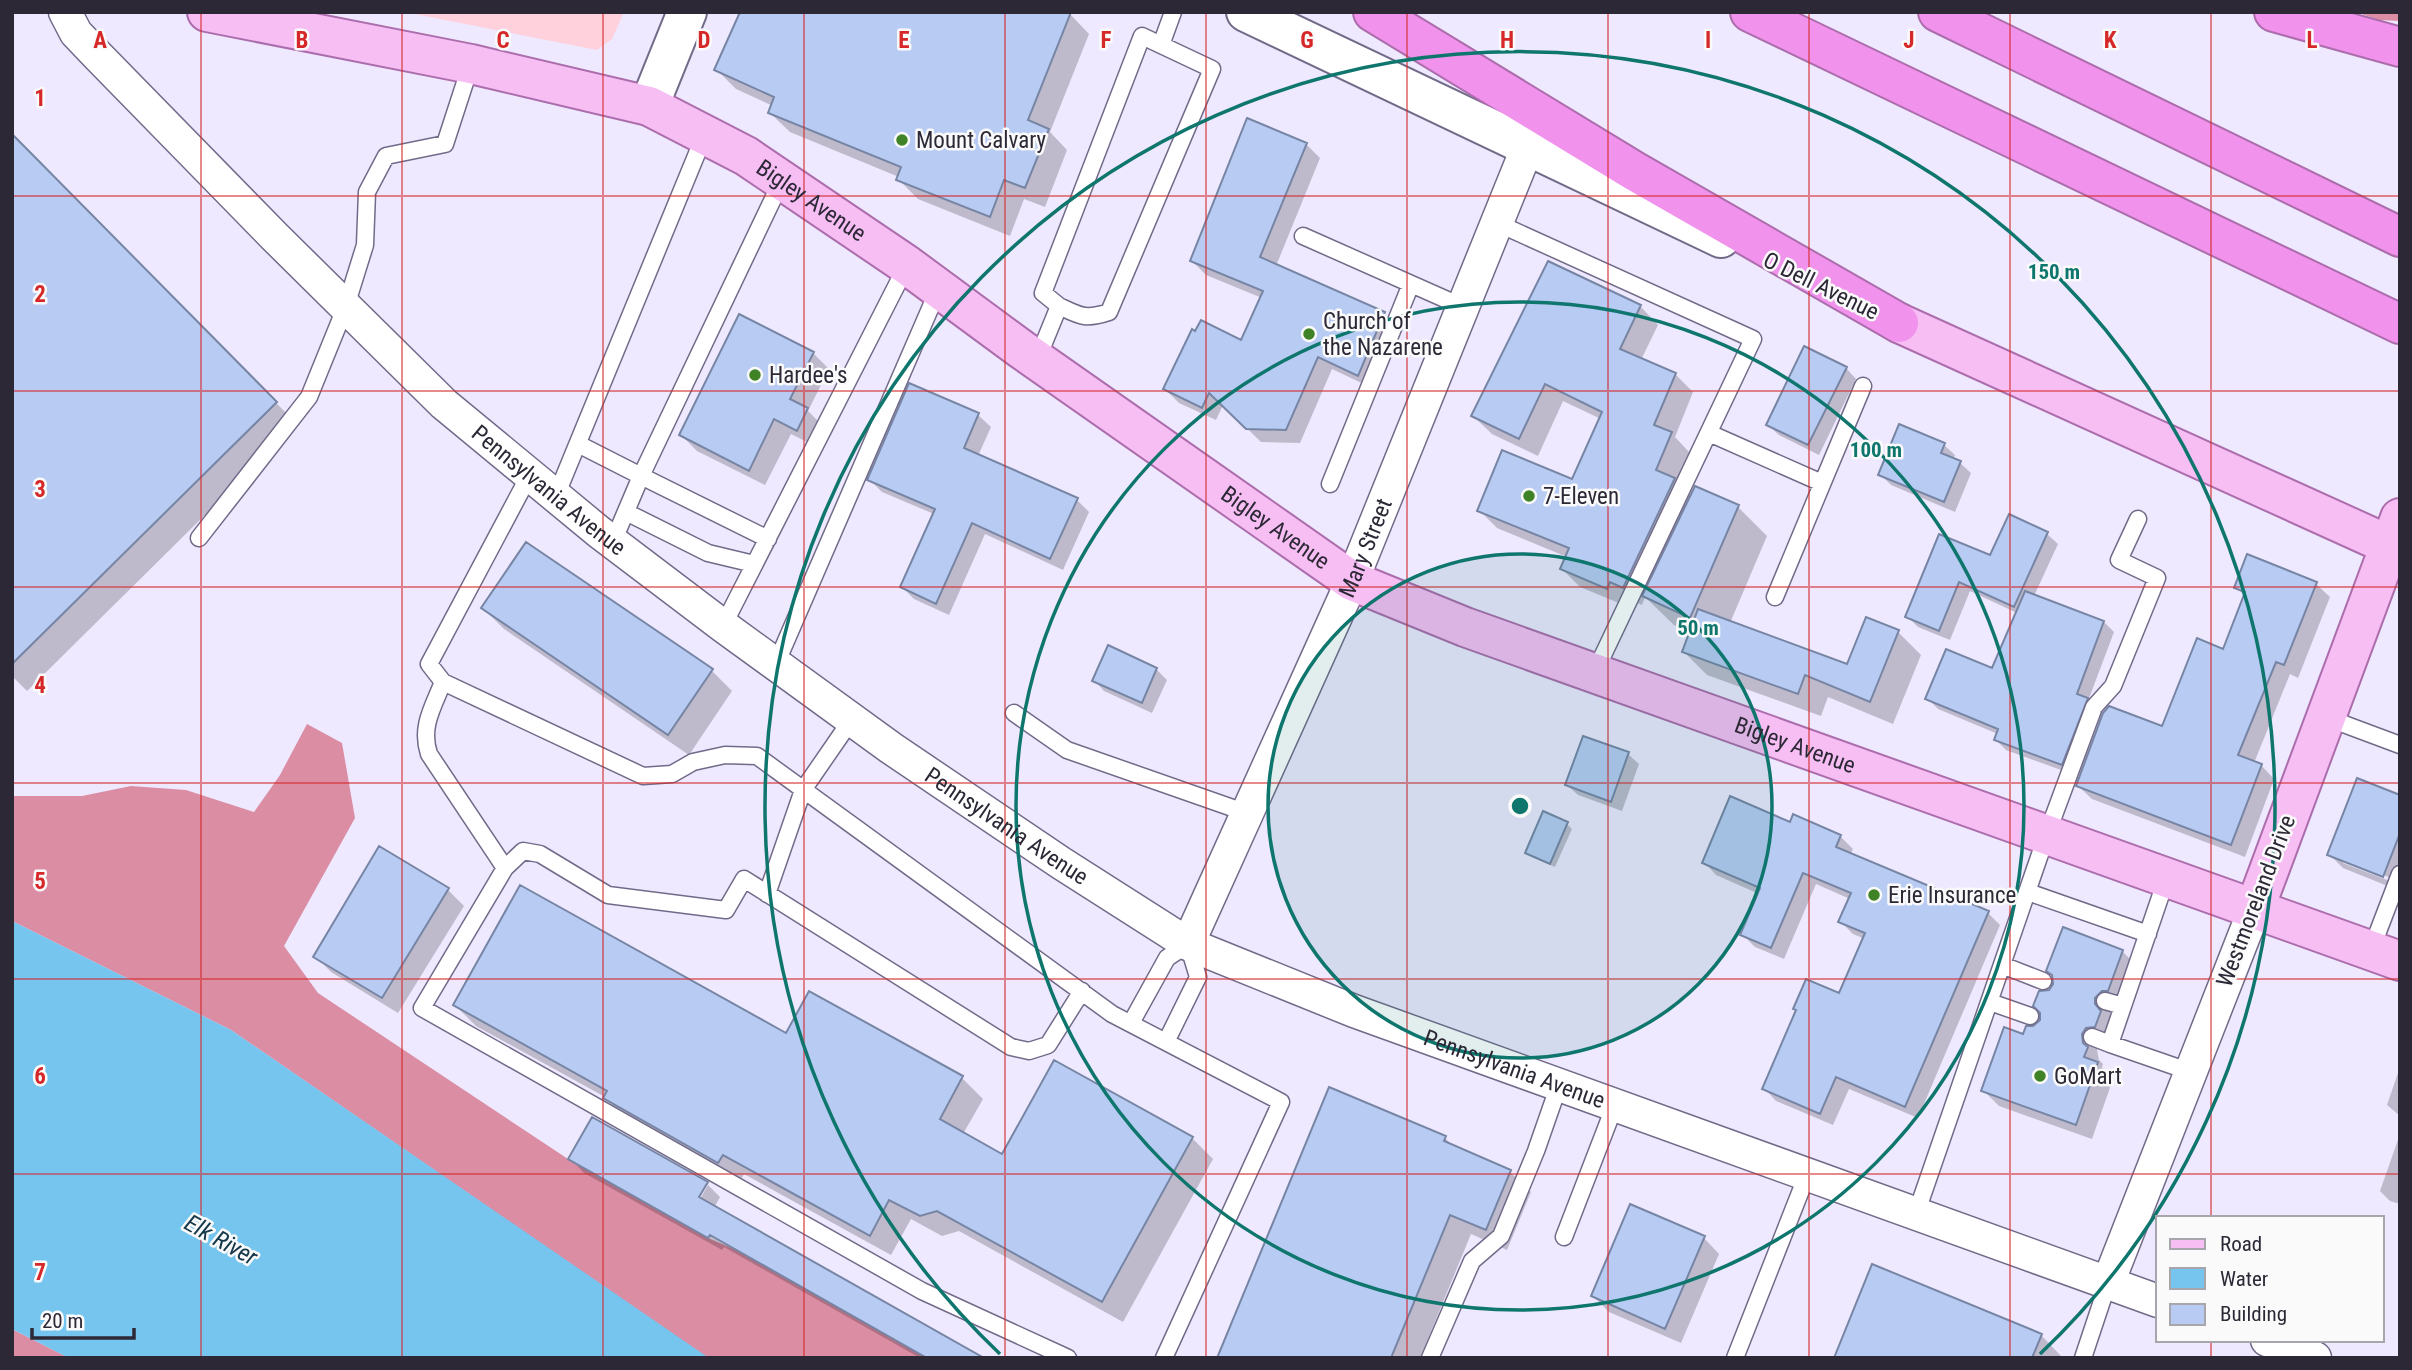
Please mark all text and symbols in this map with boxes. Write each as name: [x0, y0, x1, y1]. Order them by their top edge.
text: A: [93, 27, 107, 54]
text: B: [296, 27, 308, 54]
text: C: [496, 27, 510, 54]
text: D: [698, 27, 711, 54]
text: E: [898, 27, 910, 54]
text: F: [1101, 27, 1112, 54]
text: G: [1300, 27, 1314, 54]
text: H: [1500, 27, 1514, 54]
text: I: [1705, 27, 1711, 54]
text: J: [1903, 27, 1915, 54]
text: K: [2104, 27, 2117, 54]
text: L: [2306, 27, 2318, 54]
text: 1: [34, 85, 46, 112]
place label: Mount Calvary: [916, 127, 1046, 154]
marker: Mount Calvary: [894, 132, 910, 148]
street label: Bigley Avenue: [752, 154, 871, 247]
street label: O Dell Avenue: [1759, 246, 1883, 326]
text: 150 m: [2028, 260, 2080, 284]
text: 2: [34, 281, 46, 308]
place label: Church of the Nazarene: [1323, 308, 1443, 361]
marker: Church of the Nazarene: [1301, 326, 1317, 342]
place label: Hardee's: [769, 362, 848, 389]
marker: Hardee's: [747, 367, 763, 383]
street label: Pennsylvania Avenue: [467, 419, 631, 561]
text: 100 m: [1850, 438, 1902, 462]
text: 3: [34, 476, 46, 503]
street label: Bigley Avenue: [1216, 480, 1335, 575]
place label: 7-Eleven: [1543, 483, 1619, 510]
marker: 7-Eleven: [1521, 488, 1537, 504]
street label: Mary Street: [1333, 494, 1397, 602]
text: 50 m: [1677, 616, 1719, 640]
text: 4: [34, 672, 46, 699]
street label: Bigley Avenue: [1731, 711, 1859, 779]
street label: Pennsylvania Avenue: [920, 762, 1093, 890]
centre of rings: [1508, 794, 1532, 818]
street label: Westmoreland Drive: [2211, 811, 2301, 991]
text: 5: [34, 868, 46, 895]
place label: Erie Insurance: [1888, 882, 2016, 909]
marker: Erie Insurance: [1866, 887, 1882, 903]
street label: Pennsylvania Avenue: [1420, 1024, 1609, 1114]
text: 6: [34, 1063, 46, 1090]
place label: GoMart: [2054, 1063, 2122, 1090]
marker: GoMart: [2032, 1068, 2048, 1084]
water label: Elk River: [180, 1209, 263, 1272]
legend: [2156, 1216, 2384, 1342]
text: Road: [2220, 1232, 2262, 1256]
text: 7: [34, 1259, 46, 1286]
text: Water: [2220, 1267, 2268, 1291]
scale bar: [32, 1296, 133, 1340]
text: Building: [2220, 1302, 2287, 1326]
text: 20 m: [42, 1309, 83, 1333]

